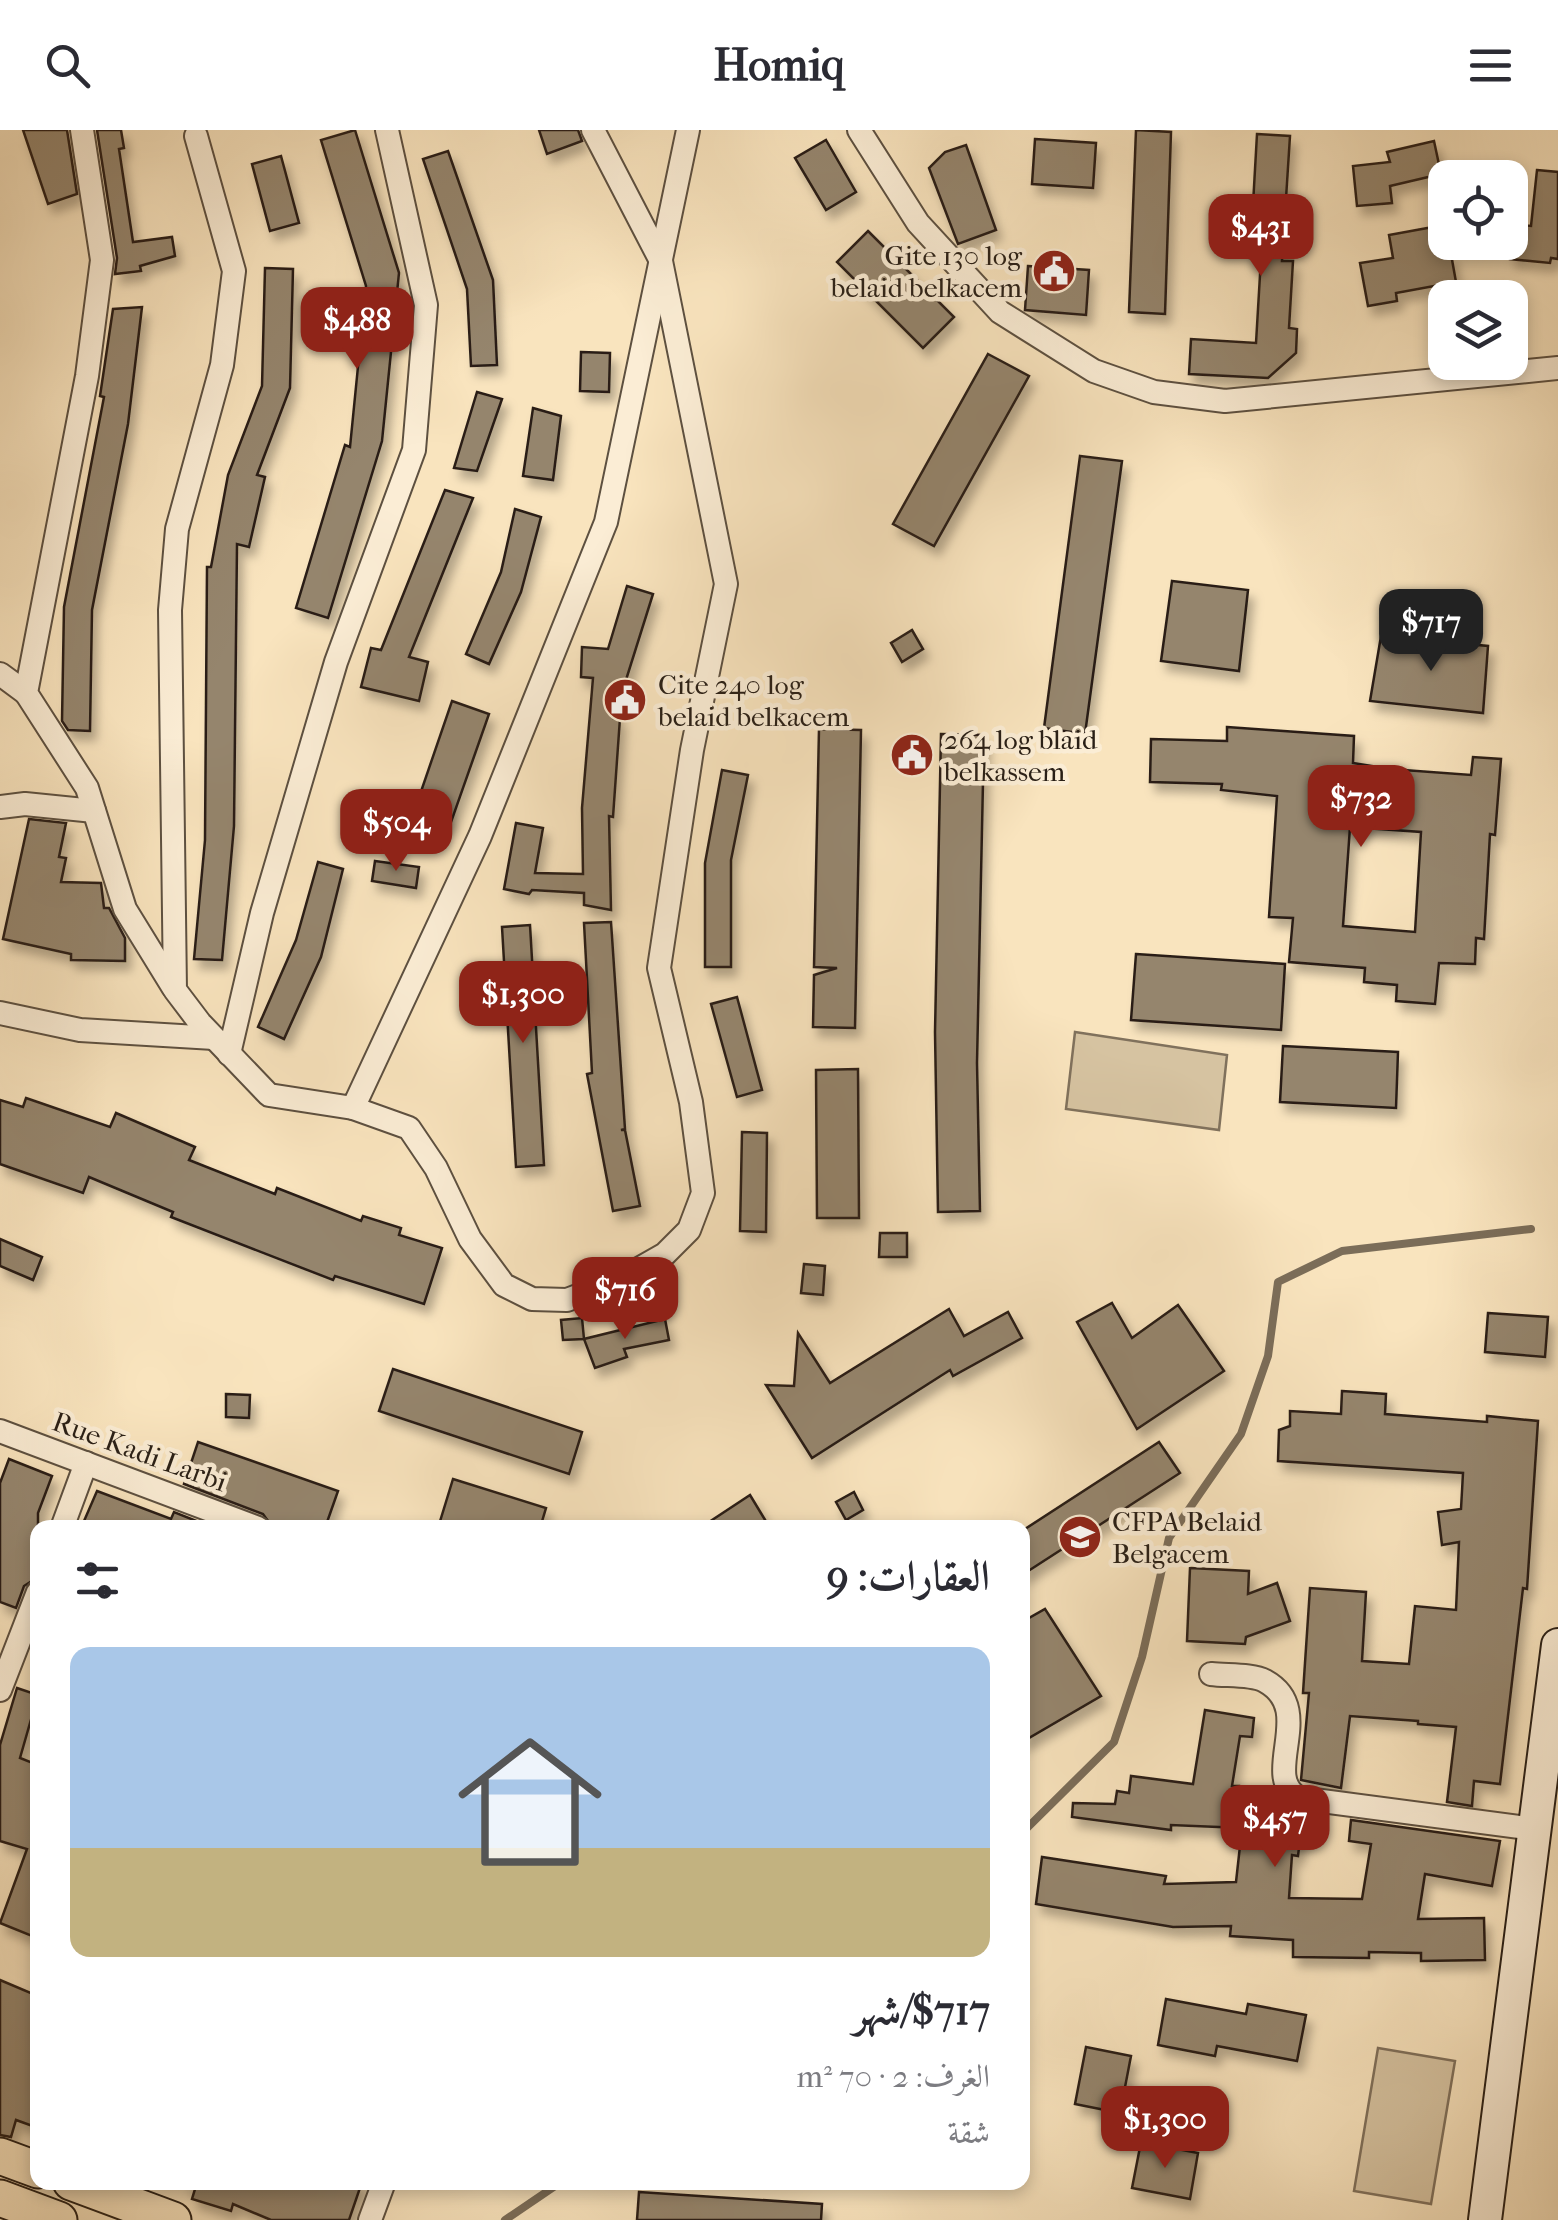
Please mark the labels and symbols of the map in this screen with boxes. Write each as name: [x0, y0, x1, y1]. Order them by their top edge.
pin: $431: [1202, 194, 1320, 279]
place label: Gite 130 log belaid belkacem: [830, 239, 1023, 304]
public building icon: Gite 130 log belaid belkacem: [1031, 248, 1077, 294]
pin: $488: [298, 287, 416, 372]
pin: $717: [1372, 589, 1490, 674]
place label: Cite 240 log belaid belkacem: [657, 668, 850, 733]
public building icon: Cite 240 log belaid belkacem: [602, 677, 648, 723]
place label: 264 log blaid belkassem: [943, 723, 1098, 788]
public building icon: 264 log blaid belkassem: [889, 732, 935, 778]
pin: $732: [1302, 765, 1420, 850]
pin: $504: [337, 789, 455, 874]
pin: $1,300: [442, 961, 604, 1046]
pin: $716: [566, 1257, 684, 1342]
street label: Rue Kadi Larbi: [48, 1405, 232, 1498]
place label: CFPA Belaid Belgacem: [1112, 1505, 1263, 1570]
school or university icon: CFPA Belaid Belgacem: [1057, 1514, 1103, 1560]
pin: $457: [1216, 1785, 1334, 1870]
pin: $1,300: [1084, 2086, 1246, 2171]

